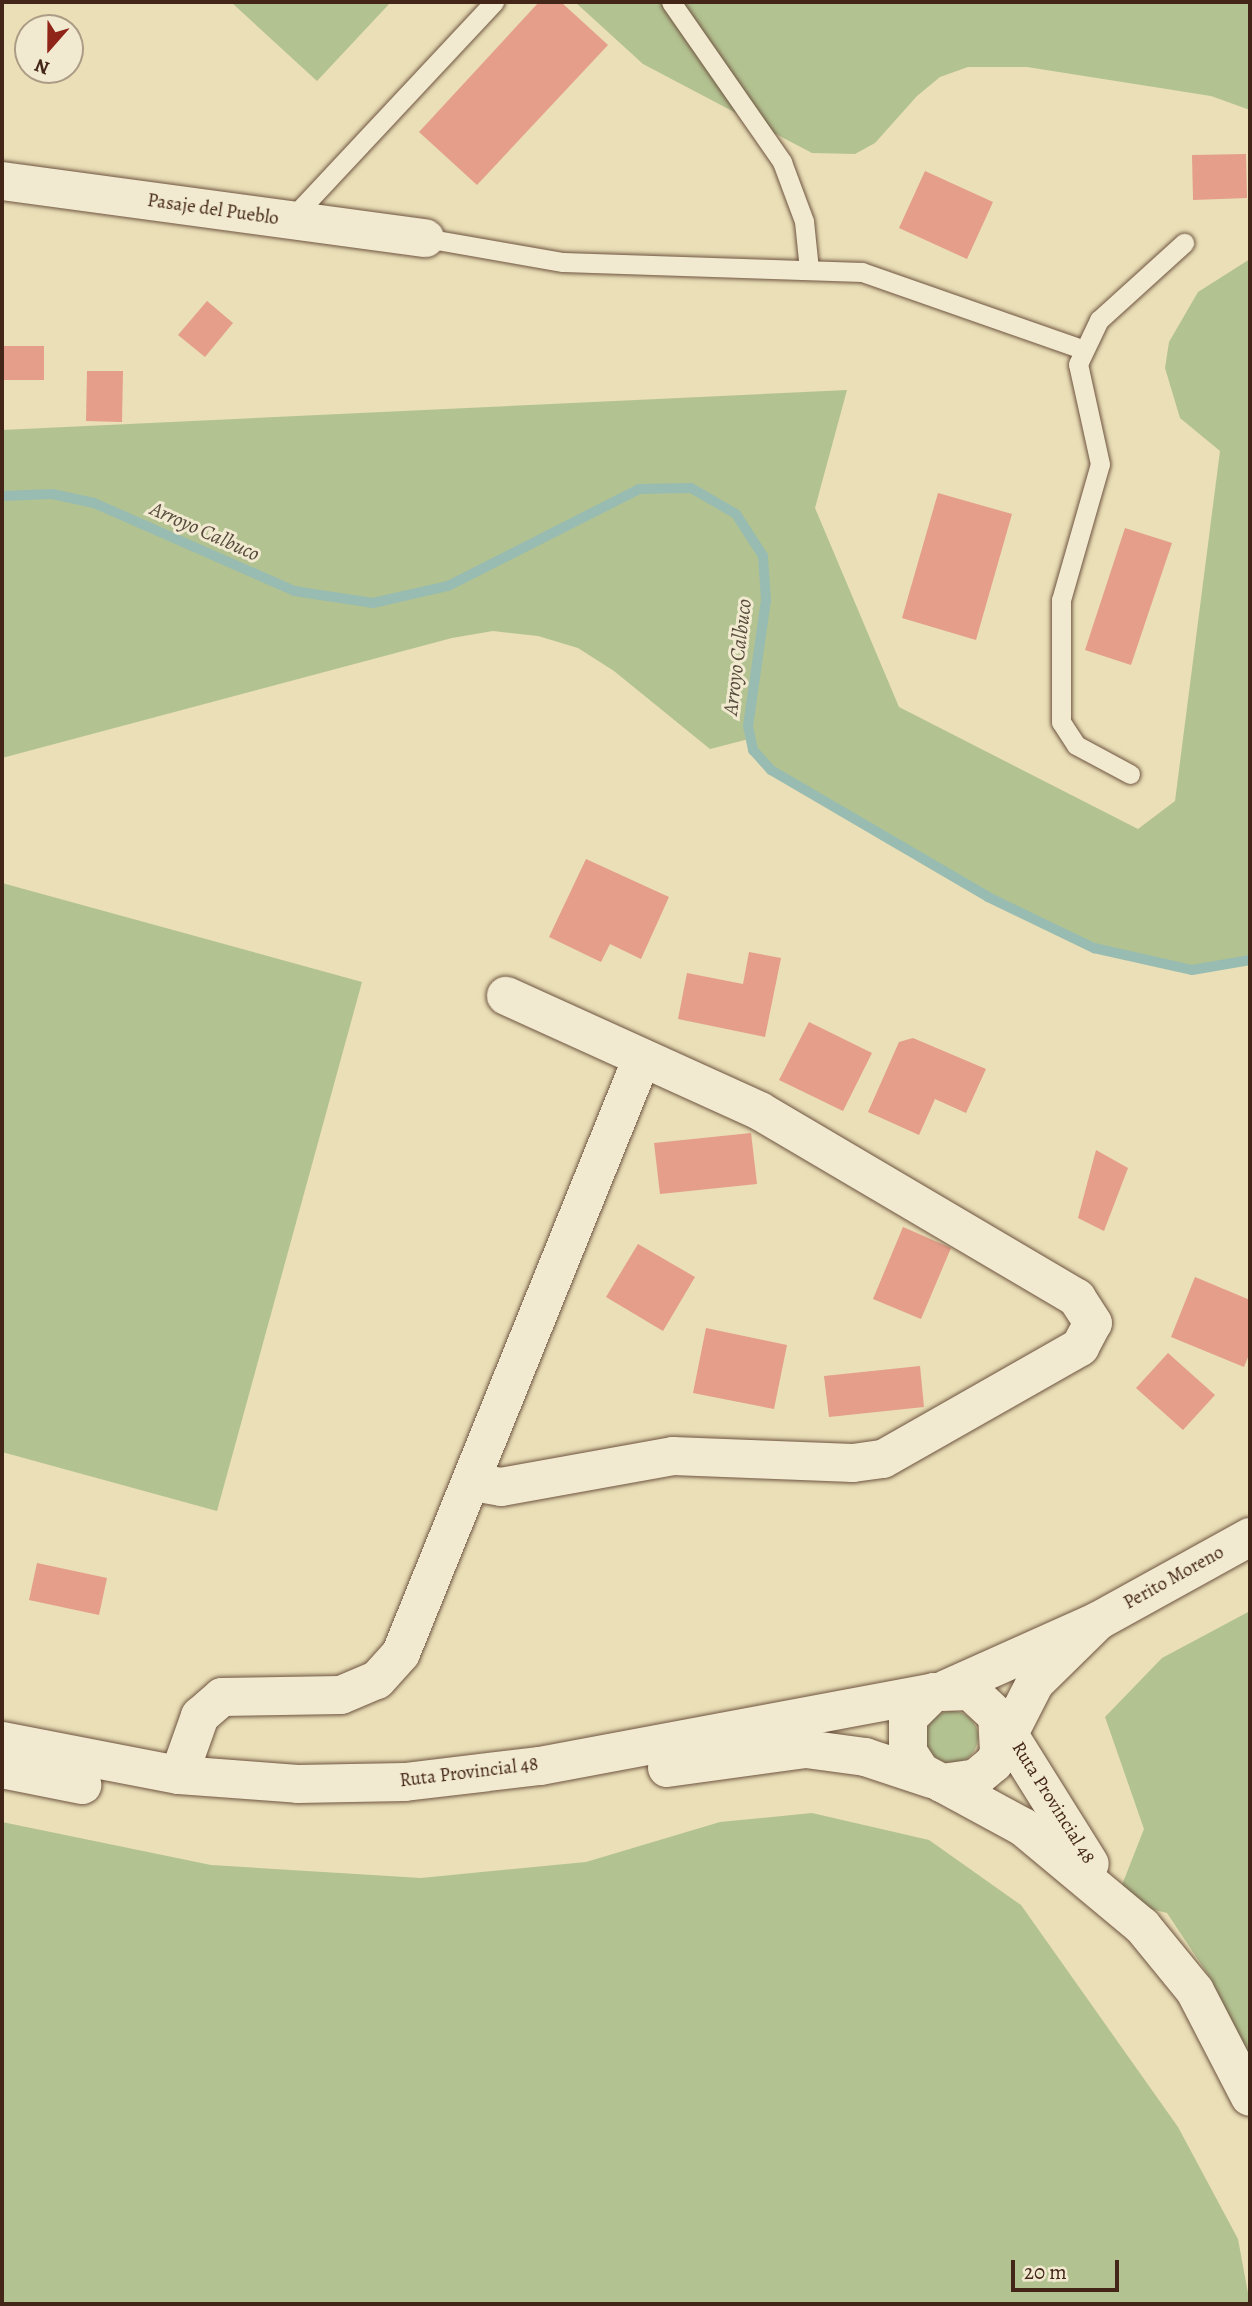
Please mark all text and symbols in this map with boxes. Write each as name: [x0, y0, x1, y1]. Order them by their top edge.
north arrow: [14, 14, 84, 84]
text: N: [31, 52, 53, 81]
street label: Pasaje del Pueblo: [146, 189, 280, 231]
water label: Arroyo Calbuco: [146, 496, 264, 566]
water label: Arroyo Calbuco: [717, 597, 757, 717]
street label: Perito Moreno: [1120, 1541, 1228, 1615]
street label: Ruta Provincial 48: [1006, 1738, 1100, 1868]
street label: Ruta Provincial 48: [398, 1753, 540, 1793]
scale bar: [1014, 2246, 1122, 2290]
text: 20 m: [1024, 2258, 1067, 2286]

